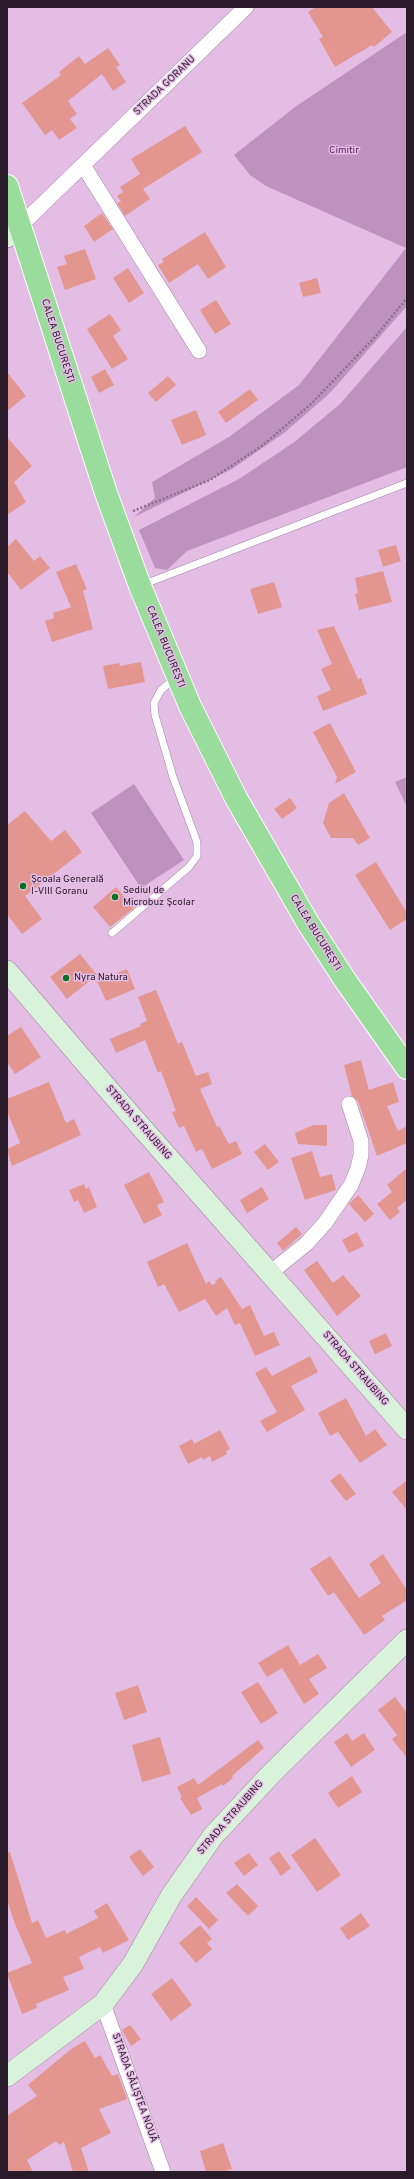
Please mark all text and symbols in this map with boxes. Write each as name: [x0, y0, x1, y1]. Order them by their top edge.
street label: STRADA GORANU: [132, 53, 198, 119]
park label: Cimitir: [329, 145, 359, 157]
street label: CALEA BUCUREȘTI: [38, 298, 76, 384]
street label: CALEA BUCUREȘTI: [143, 604, 187, 690]
place label: Școala Generală I-VIII Goranu: [31, 874, 104, 898]
marker: Școala Generală I-VIII Goranu: [18, 881, 28, 891]
place label: Sediul de Microbuz Școlar: [123, 885, 195, 908]
marker: Sediul de Microbuz Școlar: [110, 892, 120, 902]
street label: CALEA BUCUREȘTI: [287, 893, 343, 973]
place label: Nyra Natura: [74, 972, 128, 984]
marker: Nyra Natura: [61, 973, 71, 983]
street label: STRADA STRAUBING: [102, 1083, 174, 1163]
street label: STRADA STRAUBING: [319, 1329, 391, 1409]
street label: STRADA STRAUBING: [195, 1778, 267, 1858]
street label: STRADA SĂLIȘTEA NOUĂ: [109, 2032, 159, 2144]

